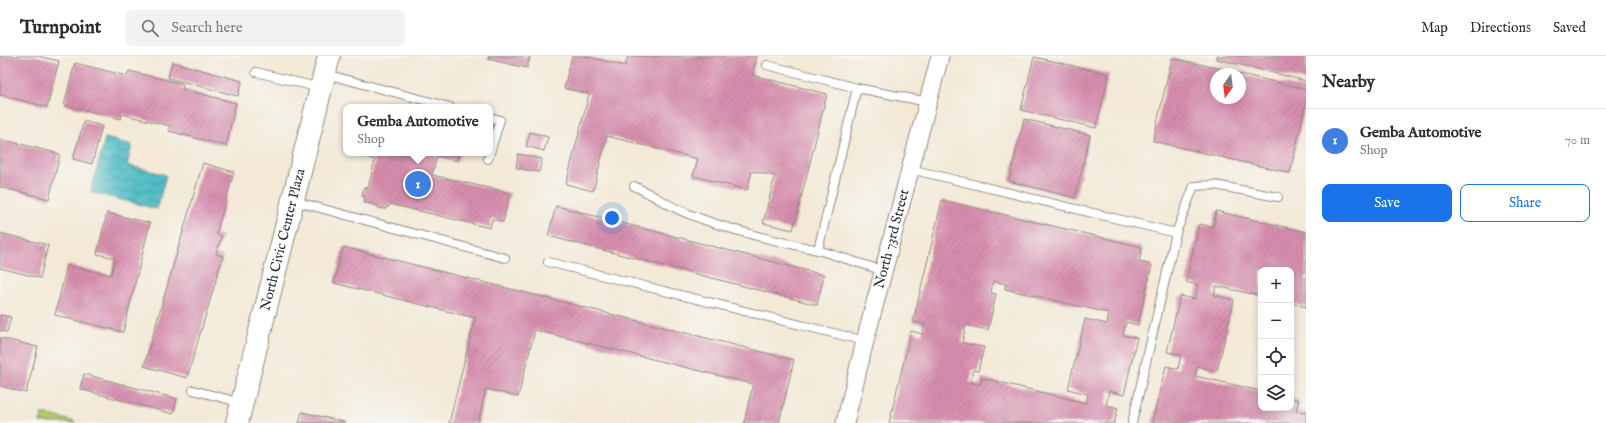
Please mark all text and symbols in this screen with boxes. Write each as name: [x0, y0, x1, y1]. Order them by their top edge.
search box: [125, 10, 405, 46]
text: Turnpoint: [20, 16, 101, 40]
icon: search: [139, 17, 161, 39]
text: Search here: [171, 18, 243, 37]
text: Map: [1421, 19, 1448, 37]
text: Directions: [1470, 19, 1531, 37]
text: Saved: [1553, 19, 1586, 37]
north arrow: [1210, 68, 1246, 104]
text: Nearby: [1322, 72, 1375, 93]
popup: [343, 104, 493, 156]
text: Gemba Automotive: [357, 112, 479, 131]
text: Gemba Automotive: [1360, 123, 1481, 142]
text: Shop: [357, 131, 385, 148]
text: 1: [1333, 132, 1337, 149]
text: 70 m: [1565, 132, 1590, 149]
text: Shop: [1360, 142, 1388, 159]
street label: North Civic Center Plaza: [256, 166, 310, 313]
pin: 1: [405, 169, 431, 199]
button: Save: [1322, 184, 1452, 222]
button: Share: [1460, 184, 1590, 222]
street label: North 73rd Street: [870, 187, 914, 290]
your location: [602, 208, 622, 228]
map controls: [1258, 267, 1294, 411]
button: +: [1258, 267, 1294, 303]
button: −: [1258, 303, 1294, 339]
button: locate: [1258, 339, 1294, 375]
button: layers: [1258, 375, 1294, 411]

